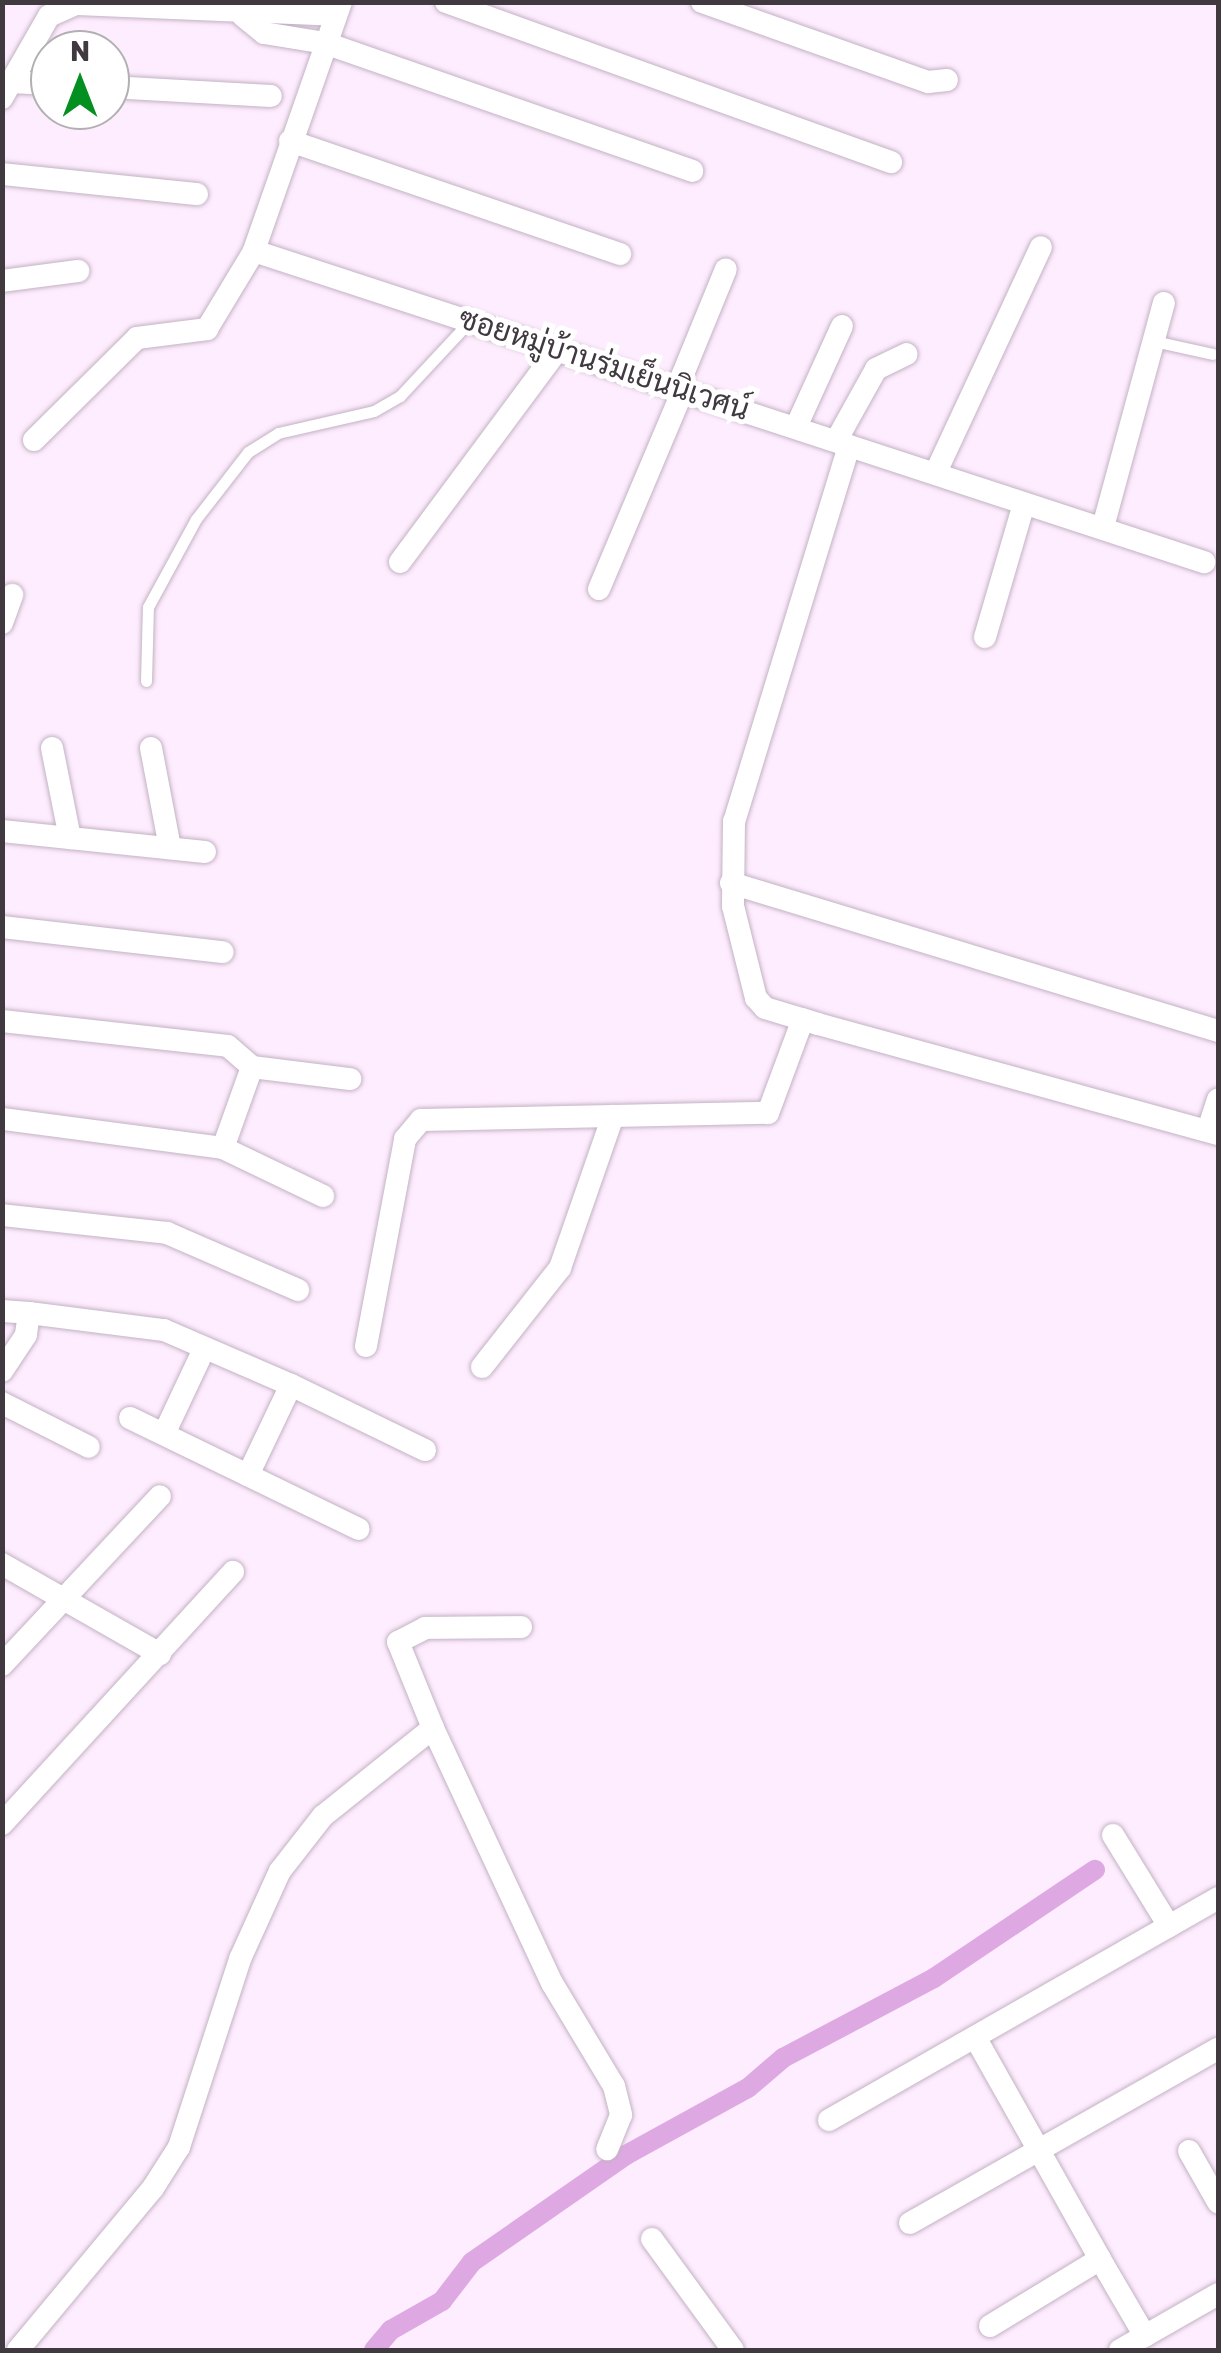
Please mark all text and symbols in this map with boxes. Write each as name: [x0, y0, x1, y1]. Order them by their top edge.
north arrow: [30, 30, 130, 130]
text: N: [70, 35, 90, 68]
street label: ซอยหมู่บ้านร่มเย็นนิเวศน์: [454, 300, 754, 428]

